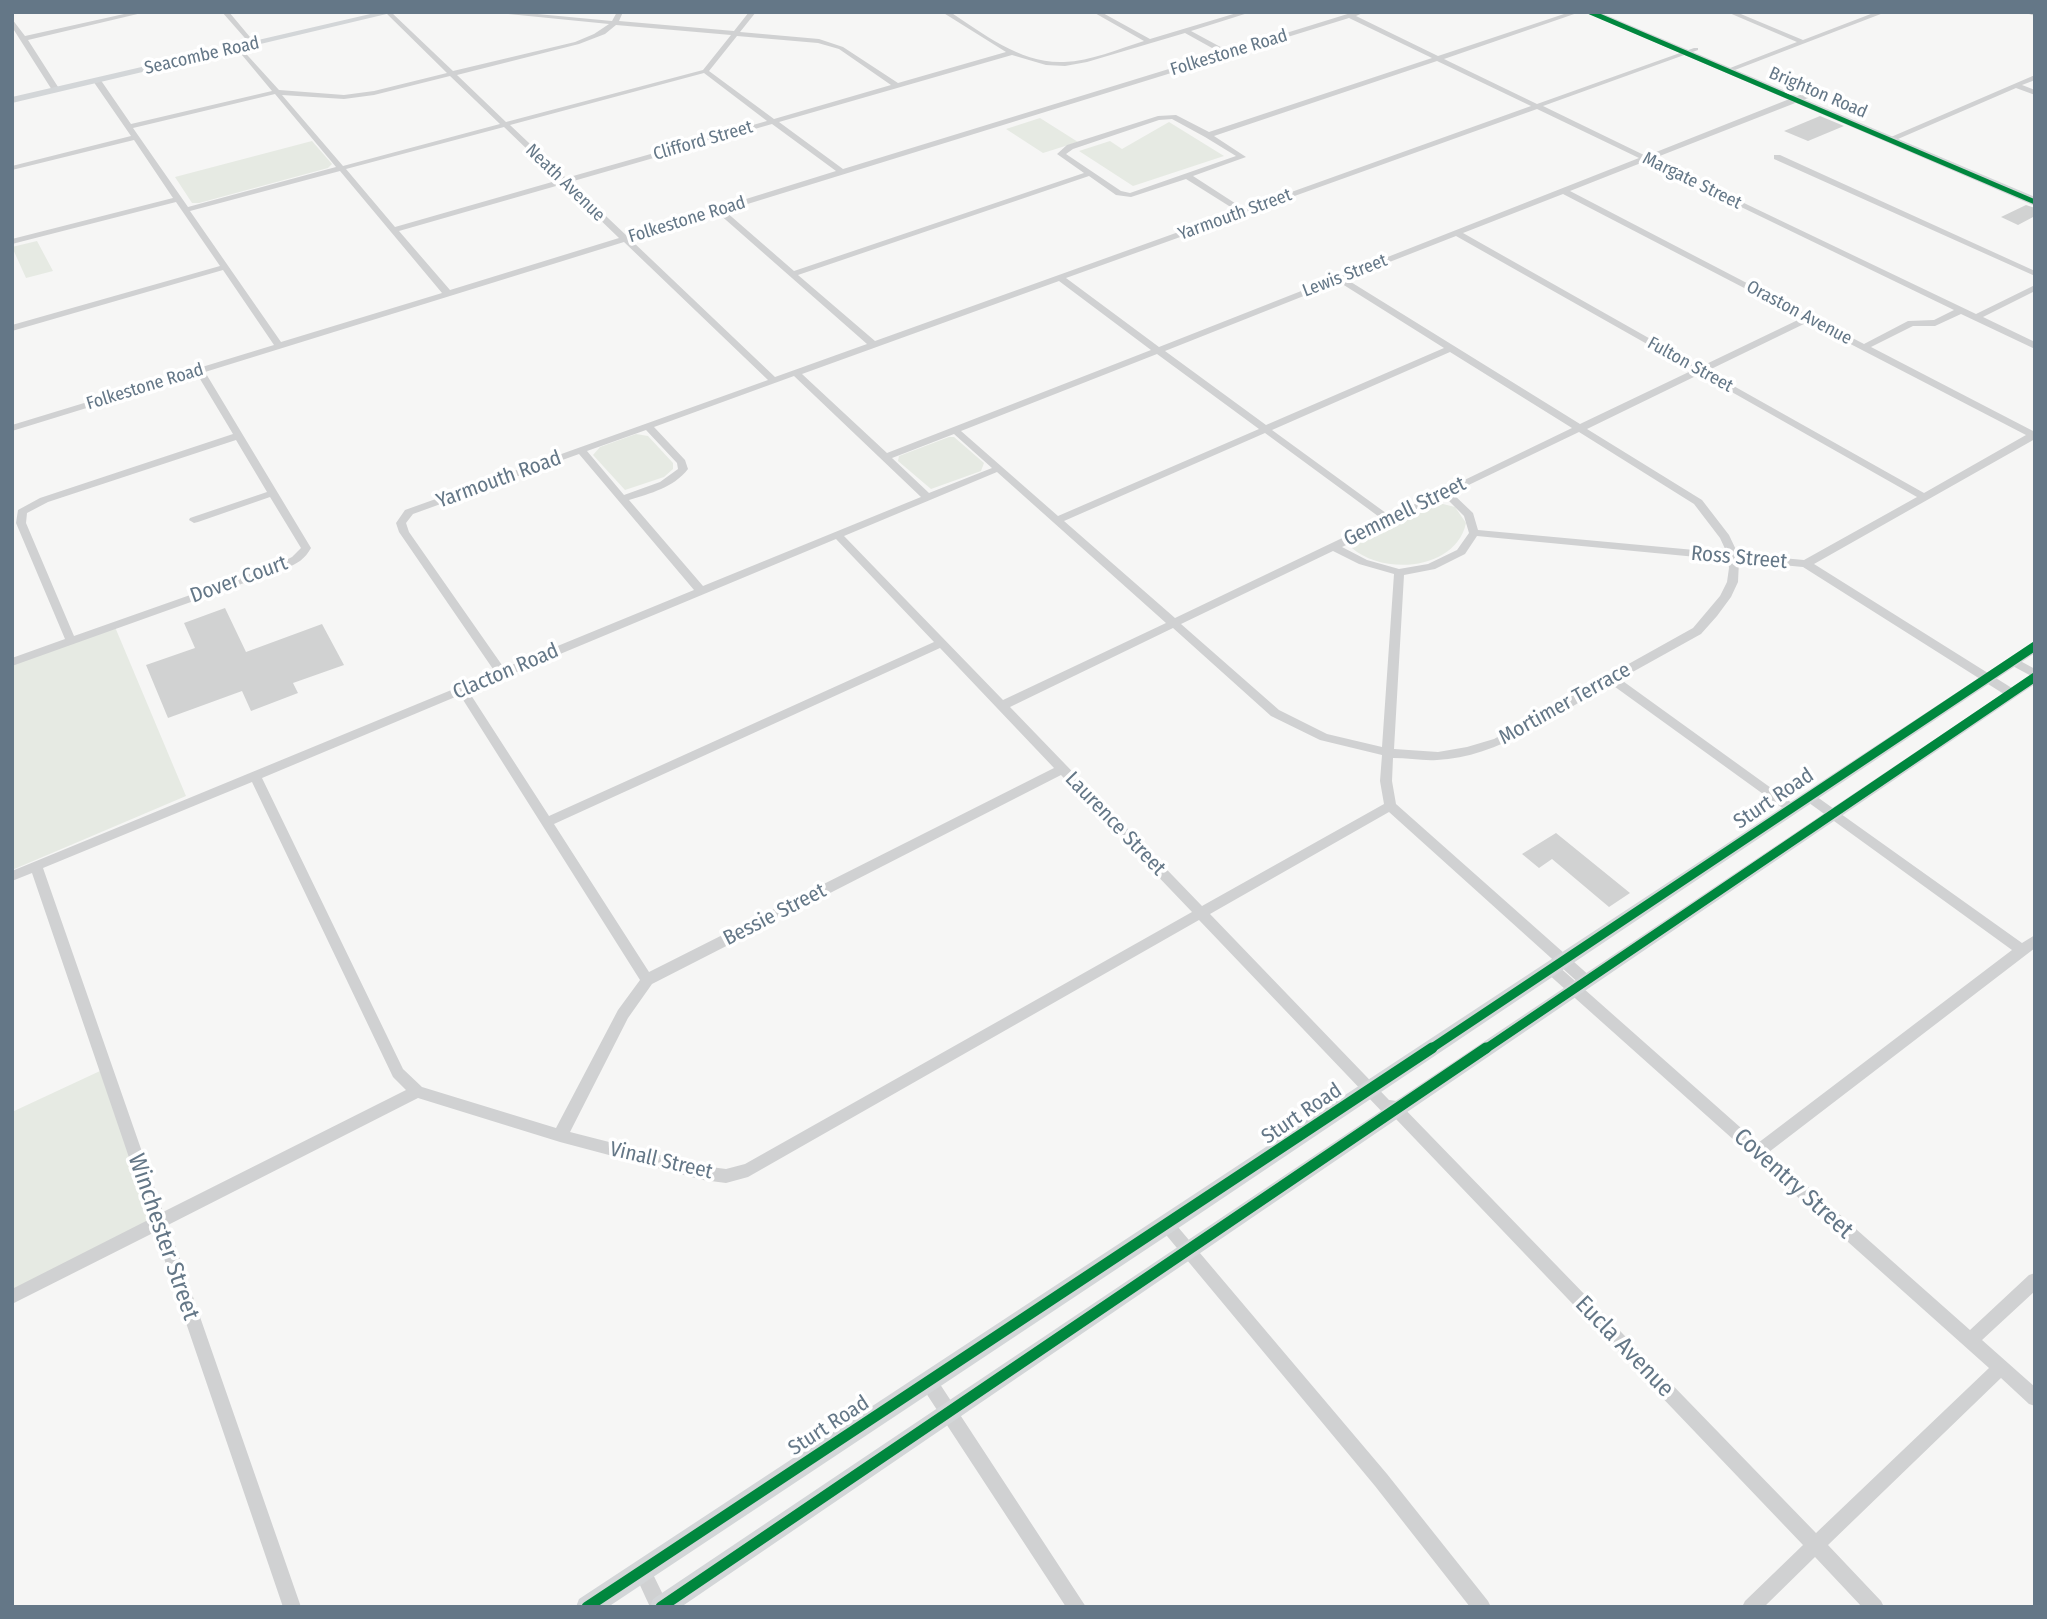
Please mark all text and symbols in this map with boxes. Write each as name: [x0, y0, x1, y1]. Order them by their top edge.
street label: Folkestone Road: [1168, 25, 1290, 81]
street label: Seacombe Road: [142, 32, 262, 80]
street label: Brighton Road: [1766, 63, 1870, 123]
street label: Clifford Street: [651, 116, 755, 166]
street label: Neath Avenue: [521, 140, 609, 226]
street label: Margate Street: [1639, 148, 1745, 214]
street label: Yarmouth Street: [1175, 184, 1295, 246]
street label: Folkestone Road: [626, 192, 748, 248]
street label: Lewis Street: [1300, 250, 1390, 302]
street label: Oraston Avenue: [1743, 276, 1855, 350]
street label: Fulton Street: [1643, 333, 1737, 397]
street label: Folkestone Road: [84, 359, 206, 415]
street label: Yarmouth Road: [433, 446, 565, 514]
street label: Gemmell Street: [1340, 472, 1470, 552]
street label: Ross Street: [1690, 541, 1788, 575]
street label: Dover Court: [187, 551, 291, 609]
street label: Clacton Road: [449, 638, 563, 706]
street label: Mortimer Terrace: [1495, 657, 1635, 751]
street label: Sturt Road: [1729, 763, 1819, 835]
street label: Laurence Street: [1059, 767, 1171, 881]
street label: Bessie Street: [719, 878, 831, 952]
street label: Sturt Road: [1257, 1078, 1347, 1150]
street label: Coventry Street: [1727, 1123, 1859, 1245]
street label: Vinall Street: [607, 1137, 715, 1185]
street label: Winchester Street: [121, 1150, 205, 1324]
street label: Eucla Avenue: [1569, 1290, 1679, 1404]
street label: Sturt Road: [784, 1391, 874, 1461]

